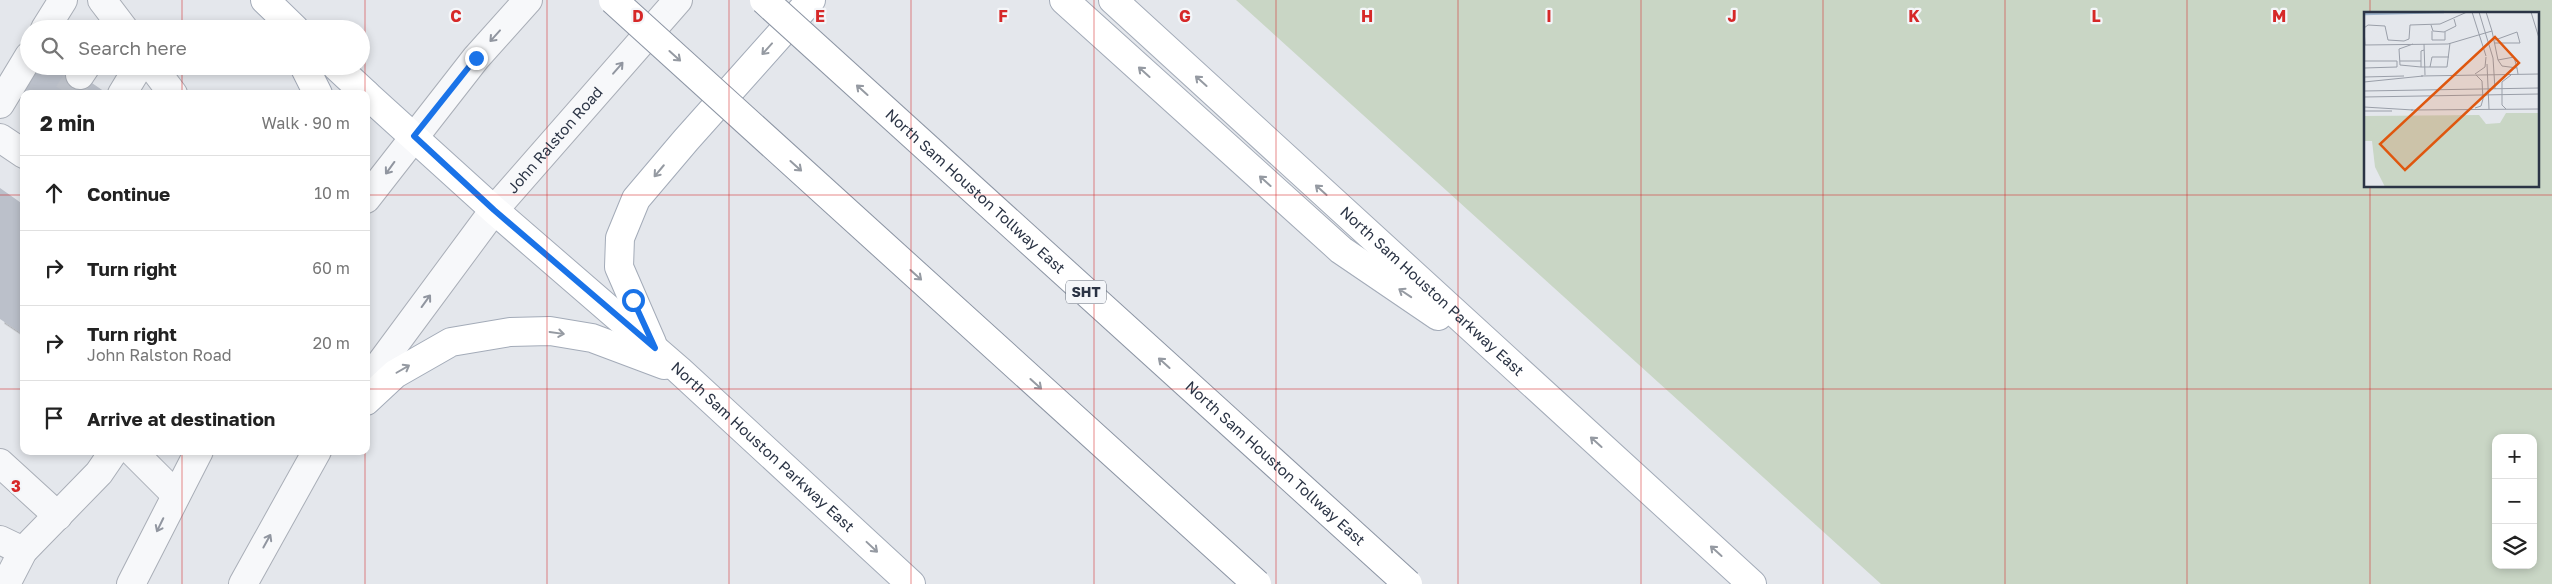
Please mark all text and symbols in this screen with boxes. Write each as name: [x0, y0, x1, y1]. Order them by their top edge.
text: C: [450, 6, 462, 26]
text: D: [632, 6, 644, 26]
text: E: [815, 6, 825, 26]
text: F: [998, 6, 1008, 26]
text: G: [1179, 6, 1191, 26]
text: H: [1361, 6, 1373, 26]
text: I: [1546, 6, 1552, 26]
text: J: [1727, 6, 1737, 26]
text: K: [1908, 6, 1920, 26]
text: L: [2091, 6, 2101, 26]
text: M: [2272, 6, 2286, 26]
inset map: [2364, 12, 2540, 188]
search box: [20, 20, 370, 75]
one-way arrow: [490, 30, 501, 43]
icon: search: [38, 34, 66, 62]
text: Search here: [78, 36, 187, 59]
one-way arrow: [761, 43, 772, 56]
route end: [465, 47, 488, 70]
one-way arrow: [669, 50, 682, 62]
one-way arrow: [613, 62, 624, 75]
one-way arrow: [1138, 66, 1151, 78]
one-way arrow: [1195, 75, 1208, 87]
street label: John Ralston Road: [503, 83, 606, 197]
one-way arrow: [856, 84, 869, 95]
street label: North Sam Houston Tollway East: [882, 105, 1069, 277]
text: 2 min: [40, 110, 95, 136]
text: Walk · 90 m: [262, 113, 350, 133]
one-way arrow: [789, 160, 802, 171]
one-way arrow: [385, 161, 395, 175]
one-way arrow: [654, 165, 665, 178]
one-way arrow: [1258, 175, 1271, 187]
icon: ahead: [40, 179, 68, 207]
text: Continue: [87, 182, 170, 205]
text: 10 m: [314, 183, 350, 203]
one-way arrow: [1315, 184, 1328, 196]
street label: North Sam Houston Parkway East: [1337, 202, 1528, 379]
icon: right: [40, 254, 68, 282]
text: Turn right: [87, 257, 177, 280]
text: 60 m: [312, 258, 350, 278]
one-way arrow: [909, 269, 922, 281]
road number: SHT: [1066, 280, 1106, 304]
one-way arrow: [1398, 288, 1412, 299]
route start: [622, 289, 645, 312]
one-way arrow: [421, 295, 432, 308]
text: Turn right: [87, 322, 177, 345]
one-way arrow: [549, 328, 565, 338]
icon: right: [40, 329, 68, 357]
text: 20 m: [313, 333, 350, 353]
text: John Ralston Road: [87, 345, 232, 365]
street label: North Sam Houston Parkway East: [668, 357, 858, 535]
one-way arrow: [1158, 357, 1171, 369]
one-way arrow: [395, 364, 409, 374]
street label: North Sam Houston Tollway East: [1182, 377, 1369, 549]
one-way arrow: [1030, 378, 1043, 390]
icon: arrive: [40, 404, 68, 432]
text: Arrive at destination: [87, 407, 275, 430]
map controls: [2492, 434, 2537, 569]
button: +: [2492, 434, 2537, 479]
one-way arrow: [1590, 436, 1603, 447]
text: 3: [11, 476, 21, 496]
button: −: [2492, 479, 2537, 524]
one-way arrow: [155, 517, 164, 532]
button: layers: [2492, 524, 2537, 569]
one-way arrow: [262, 534, 272, 549]
one-way arrow: [865, 541, 878, 553]
one-way arrow: [1710, 545, 1723, 557]

